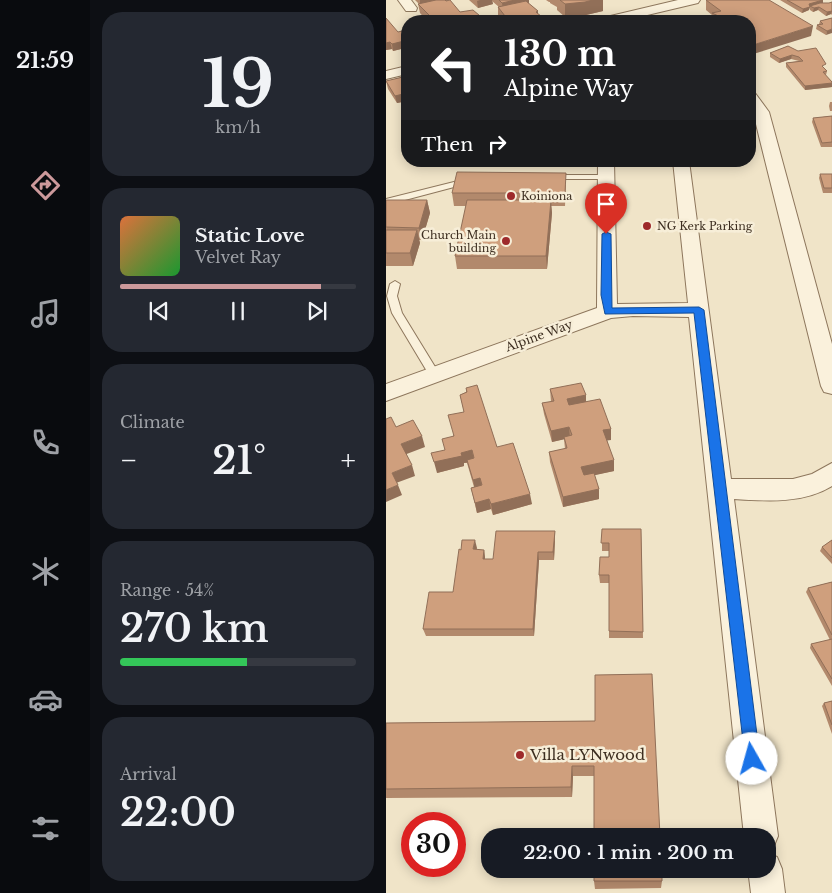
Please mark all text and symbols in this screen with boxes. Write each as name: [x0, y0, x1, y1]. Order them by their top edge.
text: 130 m: [504, 32, 616, 75]
icon: left: [421, 35, 486, 100]
text: 19: [202, 44, 274, 125]
text: 21:59: [16, 47, 74, 74]
text: Alpine Way: [504, 75, 634, 102]
text: km/h: [215, 117, 261, 137]
icon: right: [483, 130, 511, 158]
text: Then: [421, 133, 473, 156]
icon: directions: [28, 168, 63, 203]
pin: [585, 183, 627, 234]
place label: Koiniona: [521, 189, 573, 203]
marker: Koiniona: [505, 190, 517, 202]
icon: arrive: [592, 190, 620, 218]
place label: NG Kerk Parking: [657, 219, 753, 233]
marker: NG Kerk Parking: [641, 220, 653, 232]
text: Static Love: [195, 224, 305, 247]
place label: Church Main building: [421, 228, 496, 255]
marker: Church Main building: [500, 235, 512, 247]
text: Velvet Ray: [195, 247, 281, 267]
icon: music: [28, 296, 63, 331]
icon: previous: [145, 297, 173, 325]
icon: pause: [224, 297, 252, 325]
icon: next: [303, 297, 331, 325]
street label: Alpine Way: [502, 316, 575, 355]
text: Climate: [120, 412, 185, 432]
icon: phone: [28, 425, 63, 460]
text: 21°: [212, 437, 266, 484]
text: −: [120, 443, 138, 478]
text: +: [341, 443, 356, 478]
icon: climate: [28, 554, 63, 589]
text: Range · 54%: [120, 580, 214, 600]
text: 270 km: [120, 605, 269, 652]
icon: car: [28, 682, 63, 717]
position arrow: [725, 732, 777, 784]
place label: Villa LYNwood: [529, 745, 645, 764]
marker: Villa LYNwood: [514, 749, 526, 761]
text: Arrival: [120, 764, 177, 784]
text: 22:00: [120, 789, 236, 836]
icon: filters: [28, 811, 63, 846]
speed limit sign: 30: [401, 812, 466, 877]
text: 22:00 · 1 min · 200 m: [523, 841, 734, 864]

